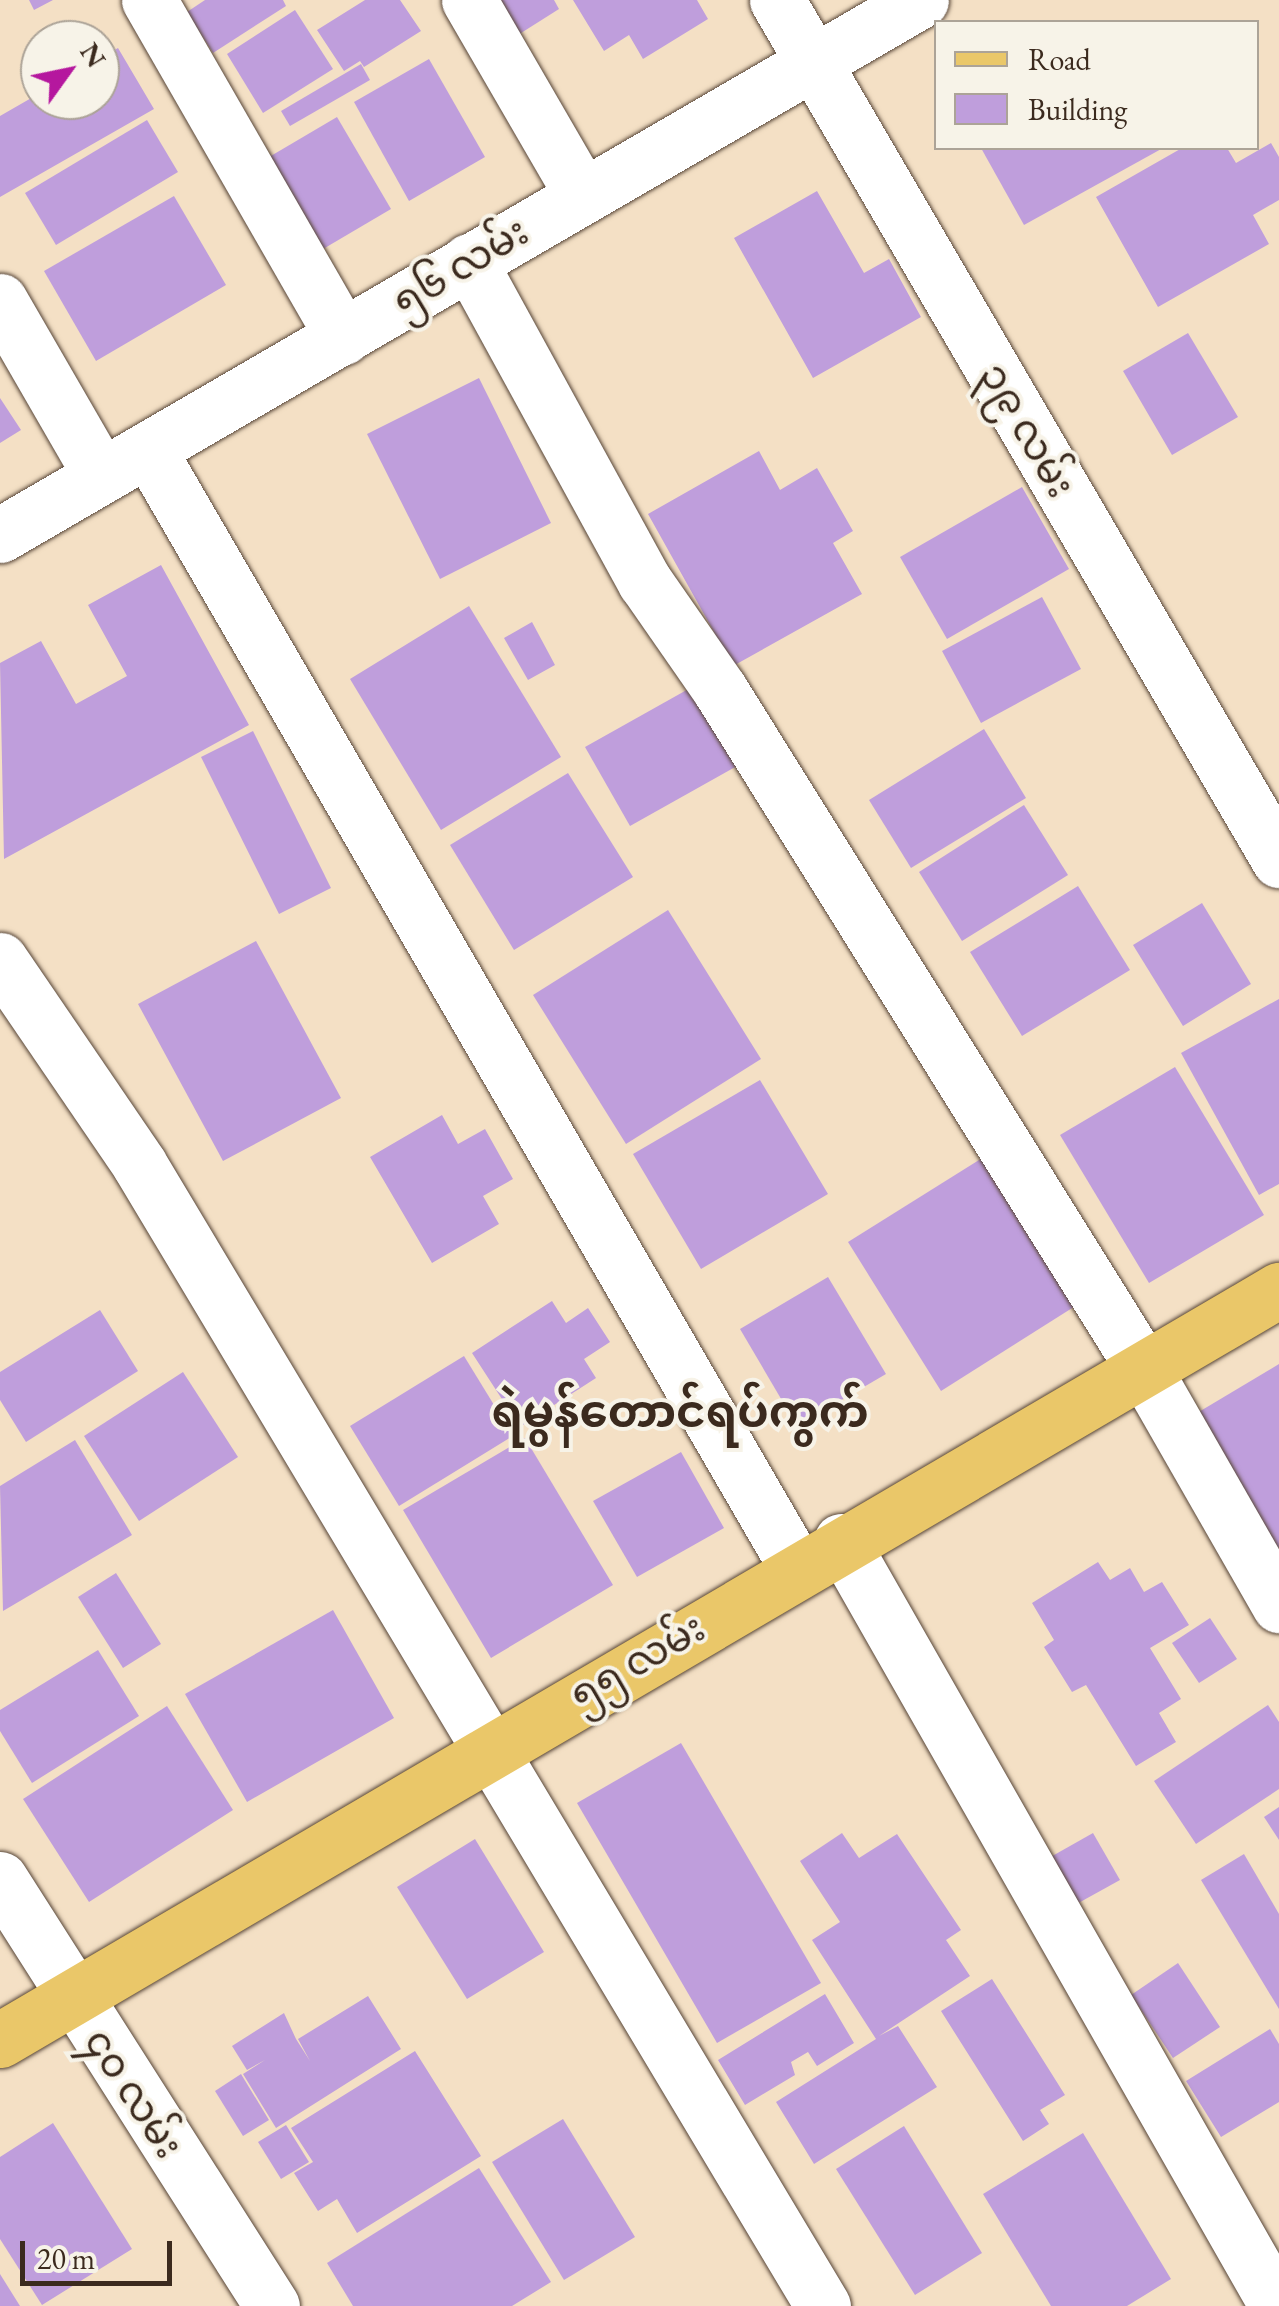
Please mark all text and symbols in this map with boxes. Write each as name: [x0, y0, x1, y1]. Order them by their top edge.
north arrow: [20, 20, 120, 120]
legend: [934, 20, 1259, 150]
text: N: [72, 35, 115, 74]
text: Road: [1028, 40, 1091, 79]
text: Building: [1028, 90, 1127, 129]
street label: ၅၆ လမ်း: [383, 207, 537, 325]
street label: ၃၉ လမ်း: [970, 354, 1086, 506]
district label: ရဲမွန်တောင်ရပ်ကွက်: [491, 1385, 869, 1439]
street label: ၅၅ လမ်း: [561, 1603, 713, 1719]
street label: ၄၀ လမ်း: [74, 2019, 194, 2167]
scale bar: [25, 2221, 178, 2283]
text: 20 m: [37, 2239, 95, 2278]

